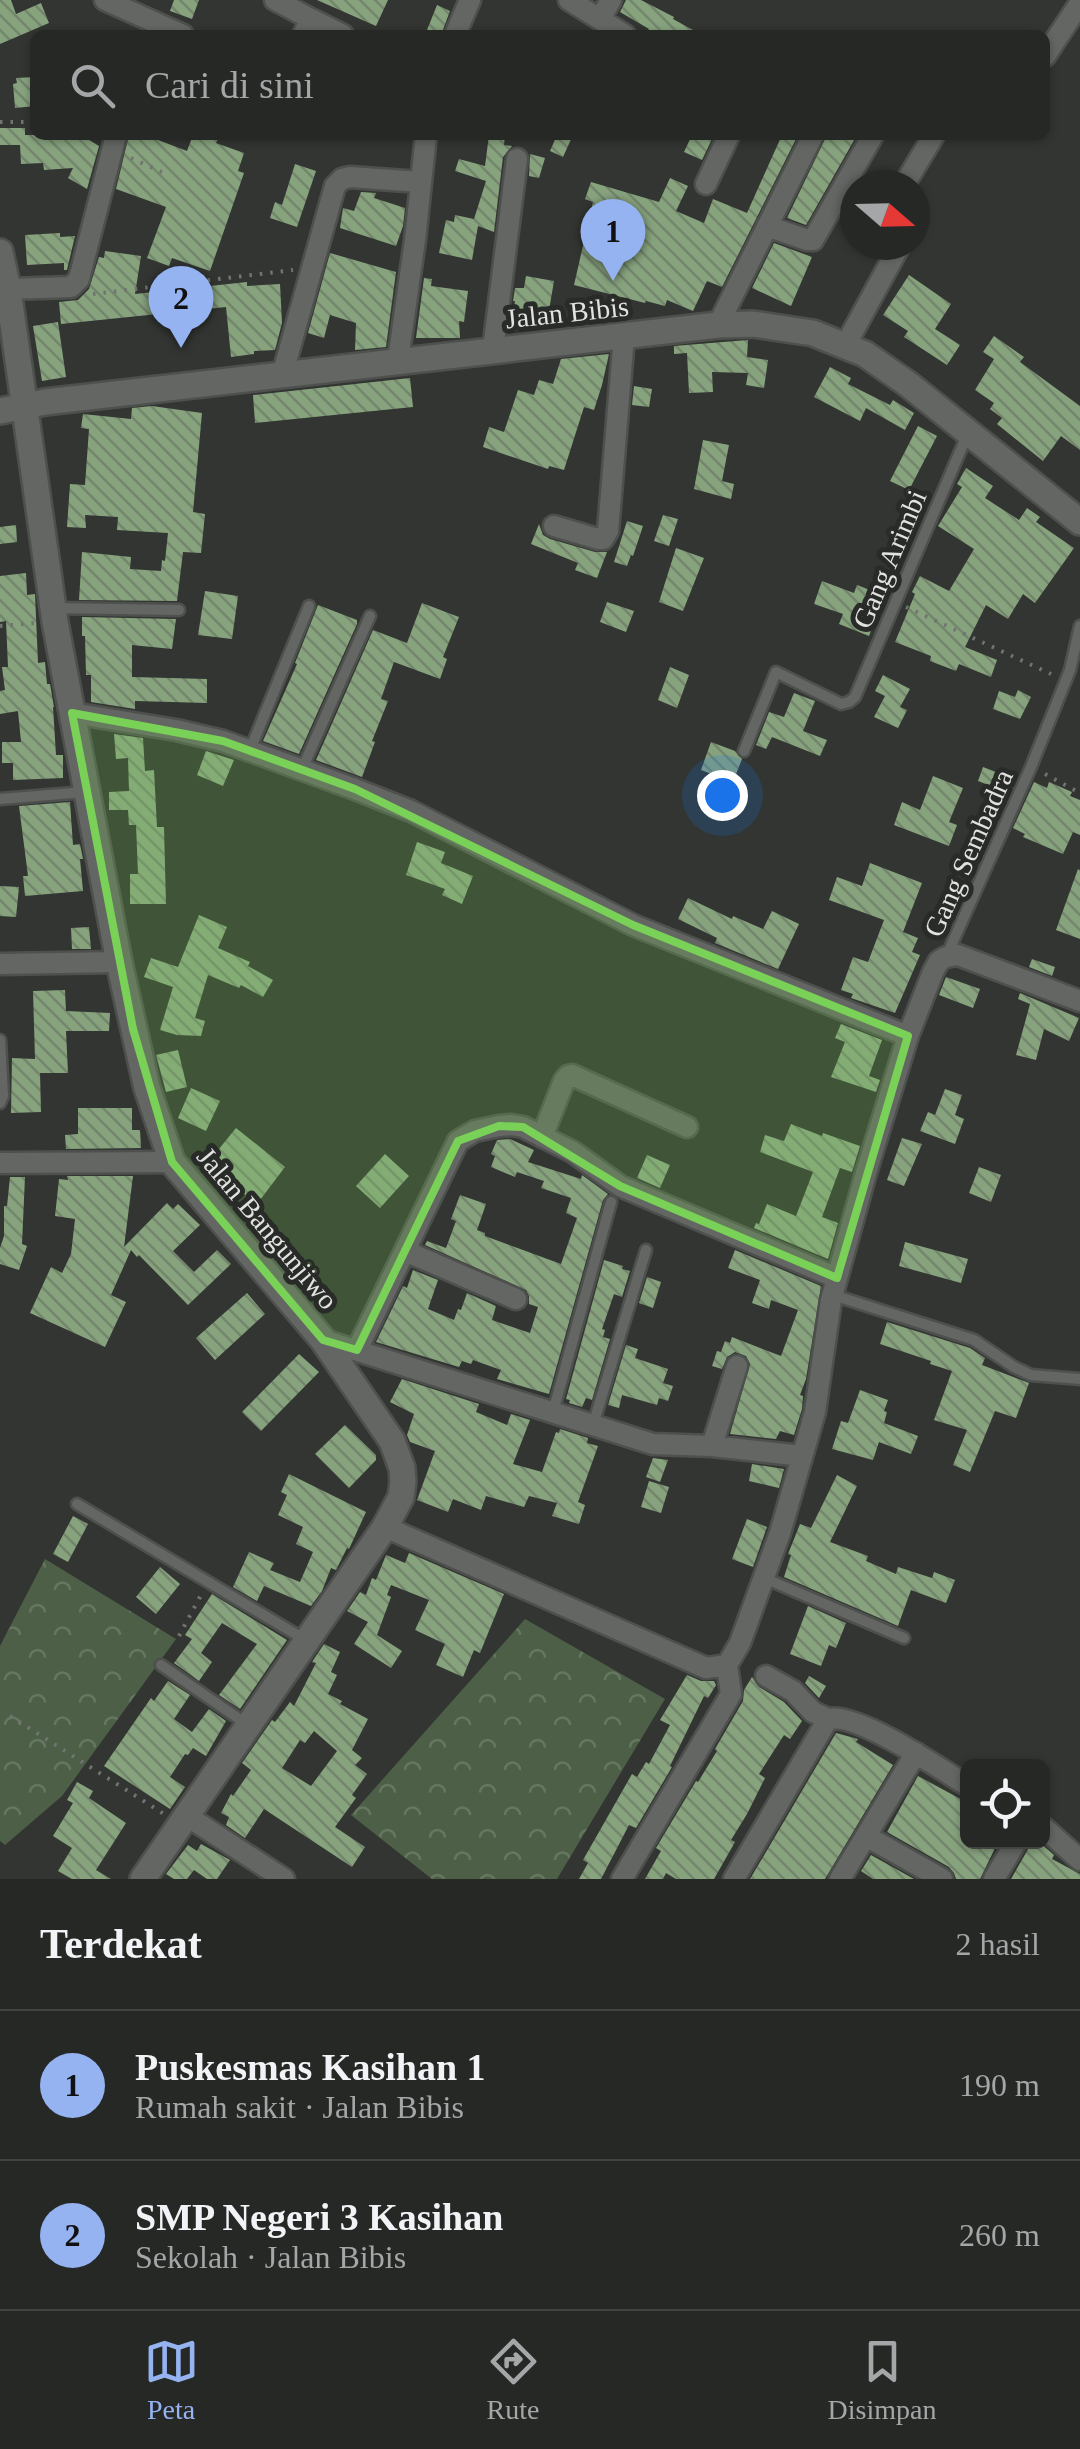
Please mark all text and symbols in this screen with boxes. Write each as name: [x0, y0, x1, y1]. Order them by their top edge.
search box: [30, 30, 1050, 140]
icon: search: [65, 58, 120, 113]
text: Cari di sini: [145, 64, 314, 106]
north arrow: [840, 170, 930, 260]
pin: 1: [580, 198, 646, 281]
pin: 2: [148, 266, 214, 348]
street label: Jalan Bibis: [504, 291, 630, 334]
street label: Gang Arimbi: [846, 485, 933, 633]
street label: Gang Sembadra: [918, 764, 1019, 942]
your location: [697, 770, 748, 821]
street label: Jalan Bangunjiwo: [191, 1141, 344, 1315]
map controls: [960, 1759, 1050, 1849]
button: locate: [960, 1759, 1050, 1849]
text: Terdekat: [40, 1921, 202, 1967]
text: 2 hasil: [956, 1926, 1040, 1962]
text: Puskesmas Kasihan 1: [135, 2046, 486, 2088]
text: 1: [65, 2067, 81, 2103]
text: 190 m: [959, 2067, 1040, 2103]
text: Rumah sakit · Jalan Bibis: [135, 2089, 464, 2125]
text: SMP Negeri 3 Kasihan: [135, 2196, 503, 2238]
text: 2: [65, 2217, 81, 2253]
text: 260 m: [959, 2217, 1040, 2253]
text: Sekolah · Jalan Bibis: [135, 2239, 406, 2275]
tab: Peta: [144, 2334, 199, 2426]
tab: Rute: [486, 2334, 541, 2426]
tab: Disimpan: [828, 2334, 936, 2426]

